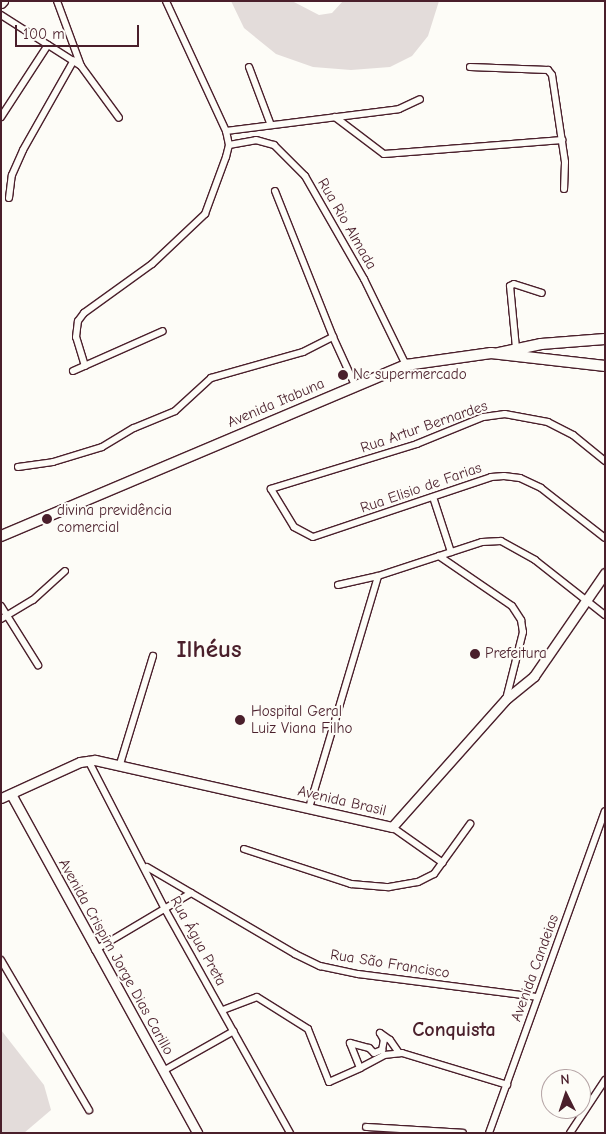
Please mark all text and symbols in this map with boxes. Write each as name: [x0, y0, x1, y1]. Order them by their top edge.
scale bar: [18, 15, 141, 47]
text: 100 m: [23, 25, 65, 43]
street label: Rua Rio Almada: [314, 175, 380, 273]
place label: Nc supermercado: [353, 366, 467, 384]
marker: Nc supermercado: [337, 369, 349, 381]
street label: Avenida Itabuna: [225, 374, 327, 432]
street label: Rua Artur Bernardes: [358, 397, 490, 457]
street label: Rua Elisio de Farias: [358, 459, 484, 517]
place label: divina previdência comercial: [57, 501, 172, 536]
marker: divina previdência comercial: [41, 513, 53, 525]
district label: Ilhéus: [176, 634, 242, 664]
place label: Prefeitura: [485, 645, 547, 663]
marker: Prefeitura: [469, 648, 481, 660]
place label: Hospital Geral Luiz Viana Filho: [251, 702, 352, 737]
marker: Hospital Geral Luiz Viana Filho: [233, 713, 247, 727]
street label: Avenida Brasil: [296, 782, 388, 820]
street label: Avenida Crispim Jorge Dias Carillo: [54, 856, 178, 1058]
street label: Rua Água Preta: [166, 893, 230, 989]
street label: Avenida Candeias: [507, 912, 563, 1024]
street label: Rua São Francisco: [329, 946, 451, 982]
district label: Conquista: [412, 1017, 496, 1041]
north arrow: [541, 1069, 591, 1119]
text: N: [560, 1071, 570, 1088]

